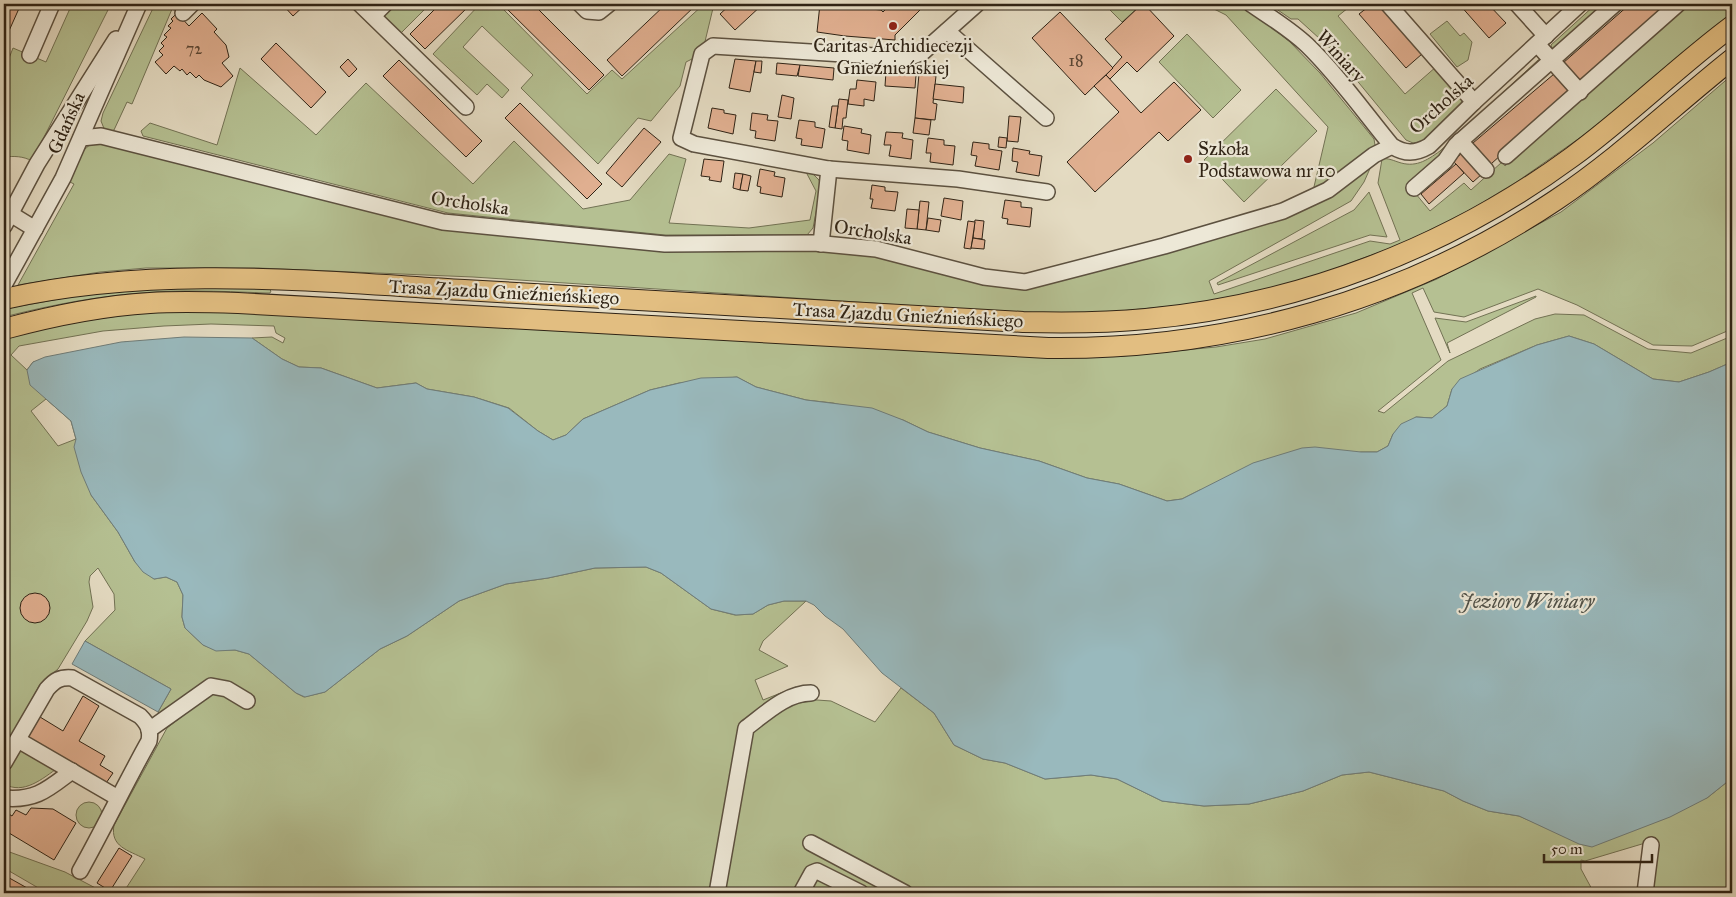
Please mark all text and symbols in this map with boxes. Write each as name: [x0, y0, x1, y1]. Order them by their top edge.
marker: Caritas Archidiecezji Gnieźnieńskiej: [887, 20, 899, 32]
street label: Winiary: [1311, 25, 1371, 88]
place label: Caritas Archidiecezji Gnieźnieńskiej: [813, 34, 973, 79]
house number: 72: [186, 39, 202, 58]
house number: 18: [1069, 51, 1083, 70]
street label: Orcholska: [1404, 69, 1479, 139]
street label: Gdańska: [42, 88, 90, 158]
place label: Szkoła Podstawowa nr 10: [1198, 137, 1336, 182]
marker: Szkoła Podstawowa nr 10: [1182, 153, 1194, 165]
street label: Orcholska: [430, 186, 511, 220]
street label: Orcholska: [832, 214, 915, 250]
street label: Trasa Zjazdu Gnieźnieńskiego: [388, 274, 620, 311]
street label: Trasa Zjazdu Gnieźnieńskiego: [792, 297, 1024, 334]
water label: Jezioro Winiary: [1459, 589, 1596, 613]
scale bar: [1544, 832, 1651, 864]
text: 50 m: [1551, 840, 1583, 858]

